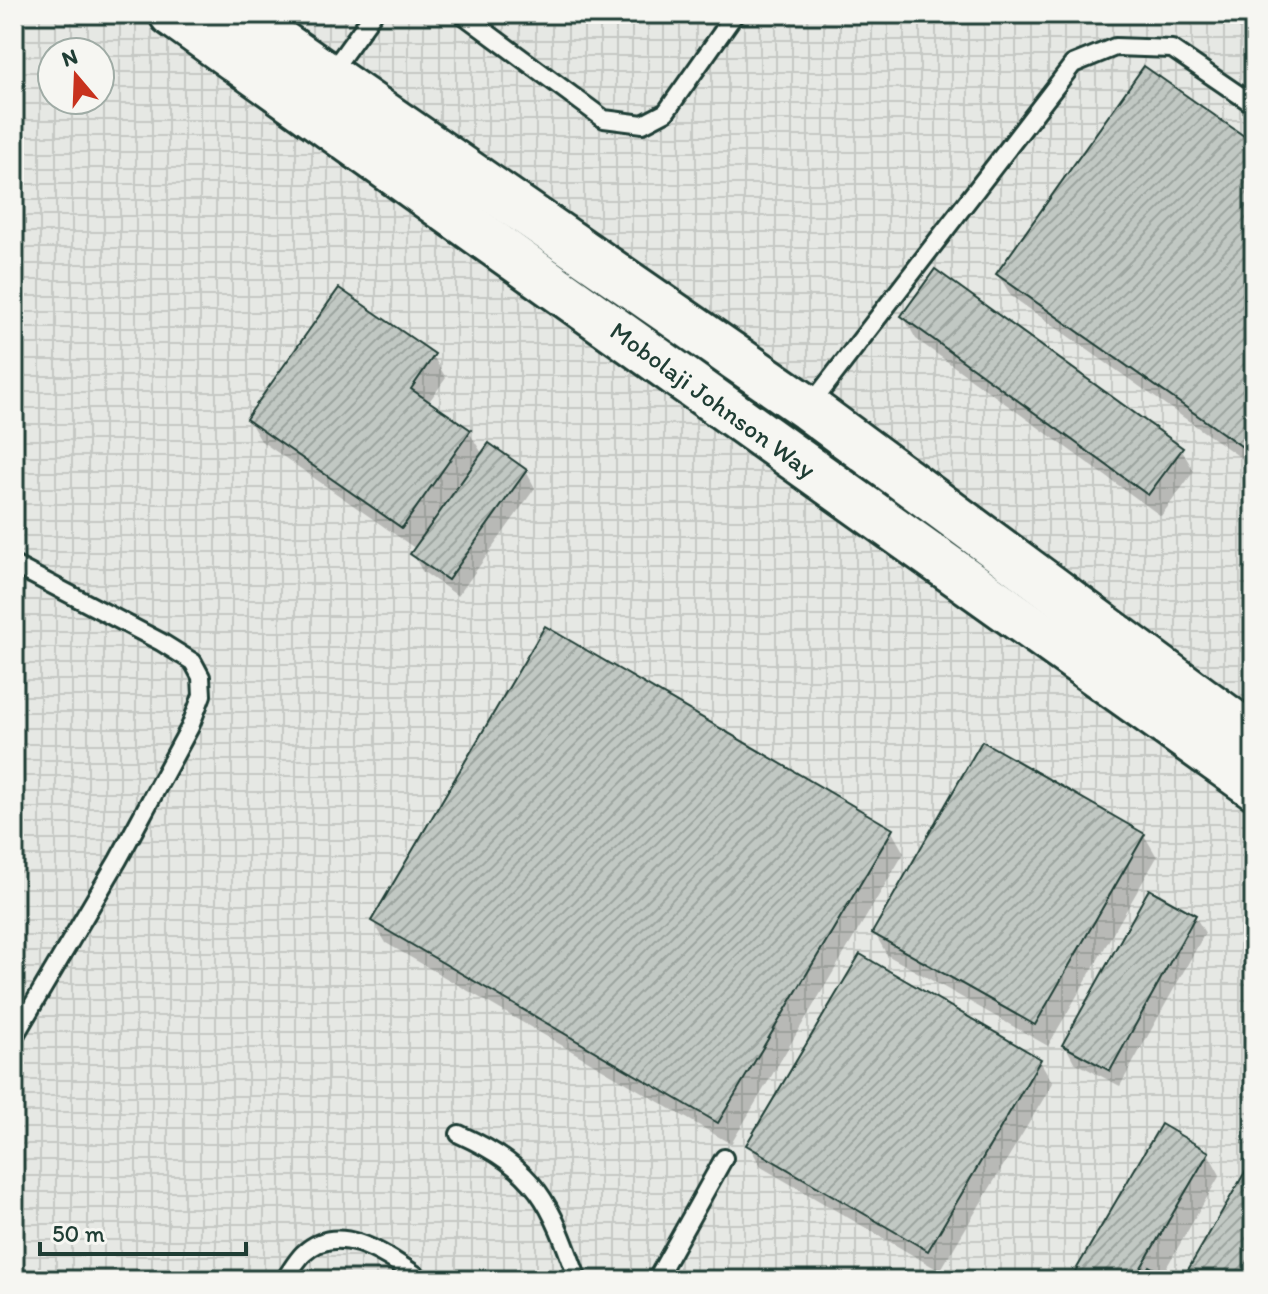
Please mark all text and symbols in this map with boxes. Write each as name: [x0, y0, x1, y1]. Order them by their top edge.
north arrow: [36, 36, 116, 116]
text: N: [58, 42, 81, 73]
street label: Mobolaji Johnson Way: [604, 315, 822, 485]
scale bar: [40, 1206, 246, 1256]
text: 50 m: [52, 1219, 105, 1248]

